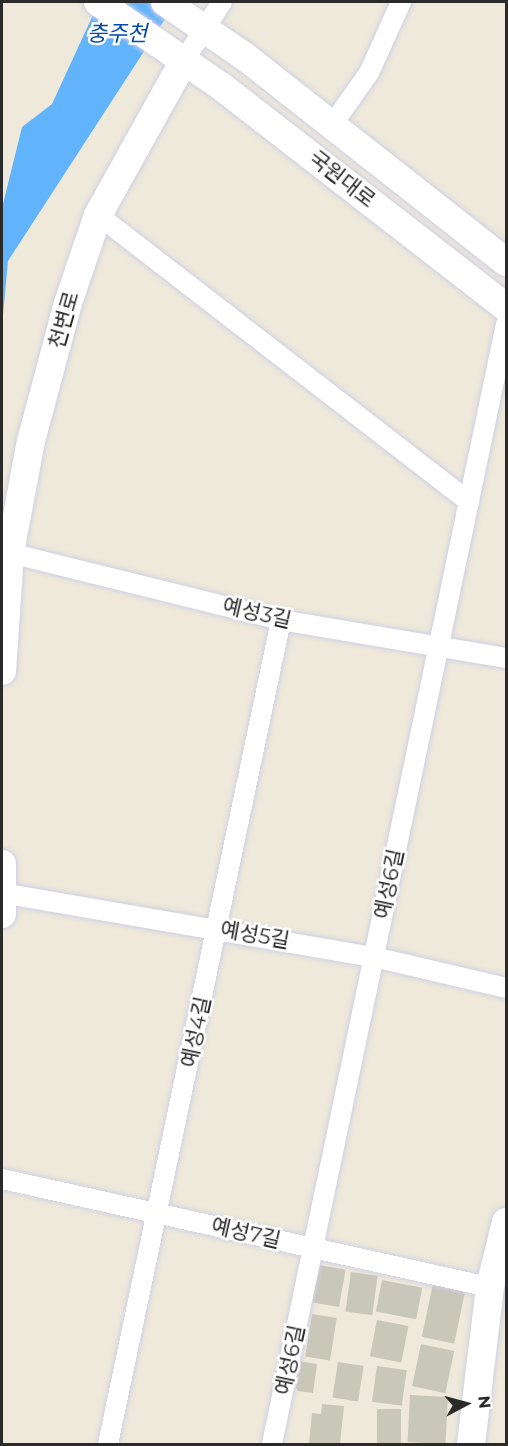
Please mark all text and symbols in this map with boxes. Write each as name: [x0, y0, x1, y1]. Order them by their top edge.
water label: 충주천: [87, 21, 147, 47]
street label: 국원대로: [304, 145, 380, 213]
street label: 천변로: [44, 289, 84, 351]
street label: 예성3길: [220, 593, 294, 633]
street label: 예성6길: [369, 847, 409, 921]
street label: 예성5길: [218, 917, 292, 953]
street label: 예성4길: [176, 994, 216, 1070]
street label: 예성7길: [209, 1213, 283, 1253]
street label: 예성6길: [270, 1323, 310, 1397]
north arrow: [436, 1374, 496, 1434]
text: N: [474, 1395, 495, 1409]

